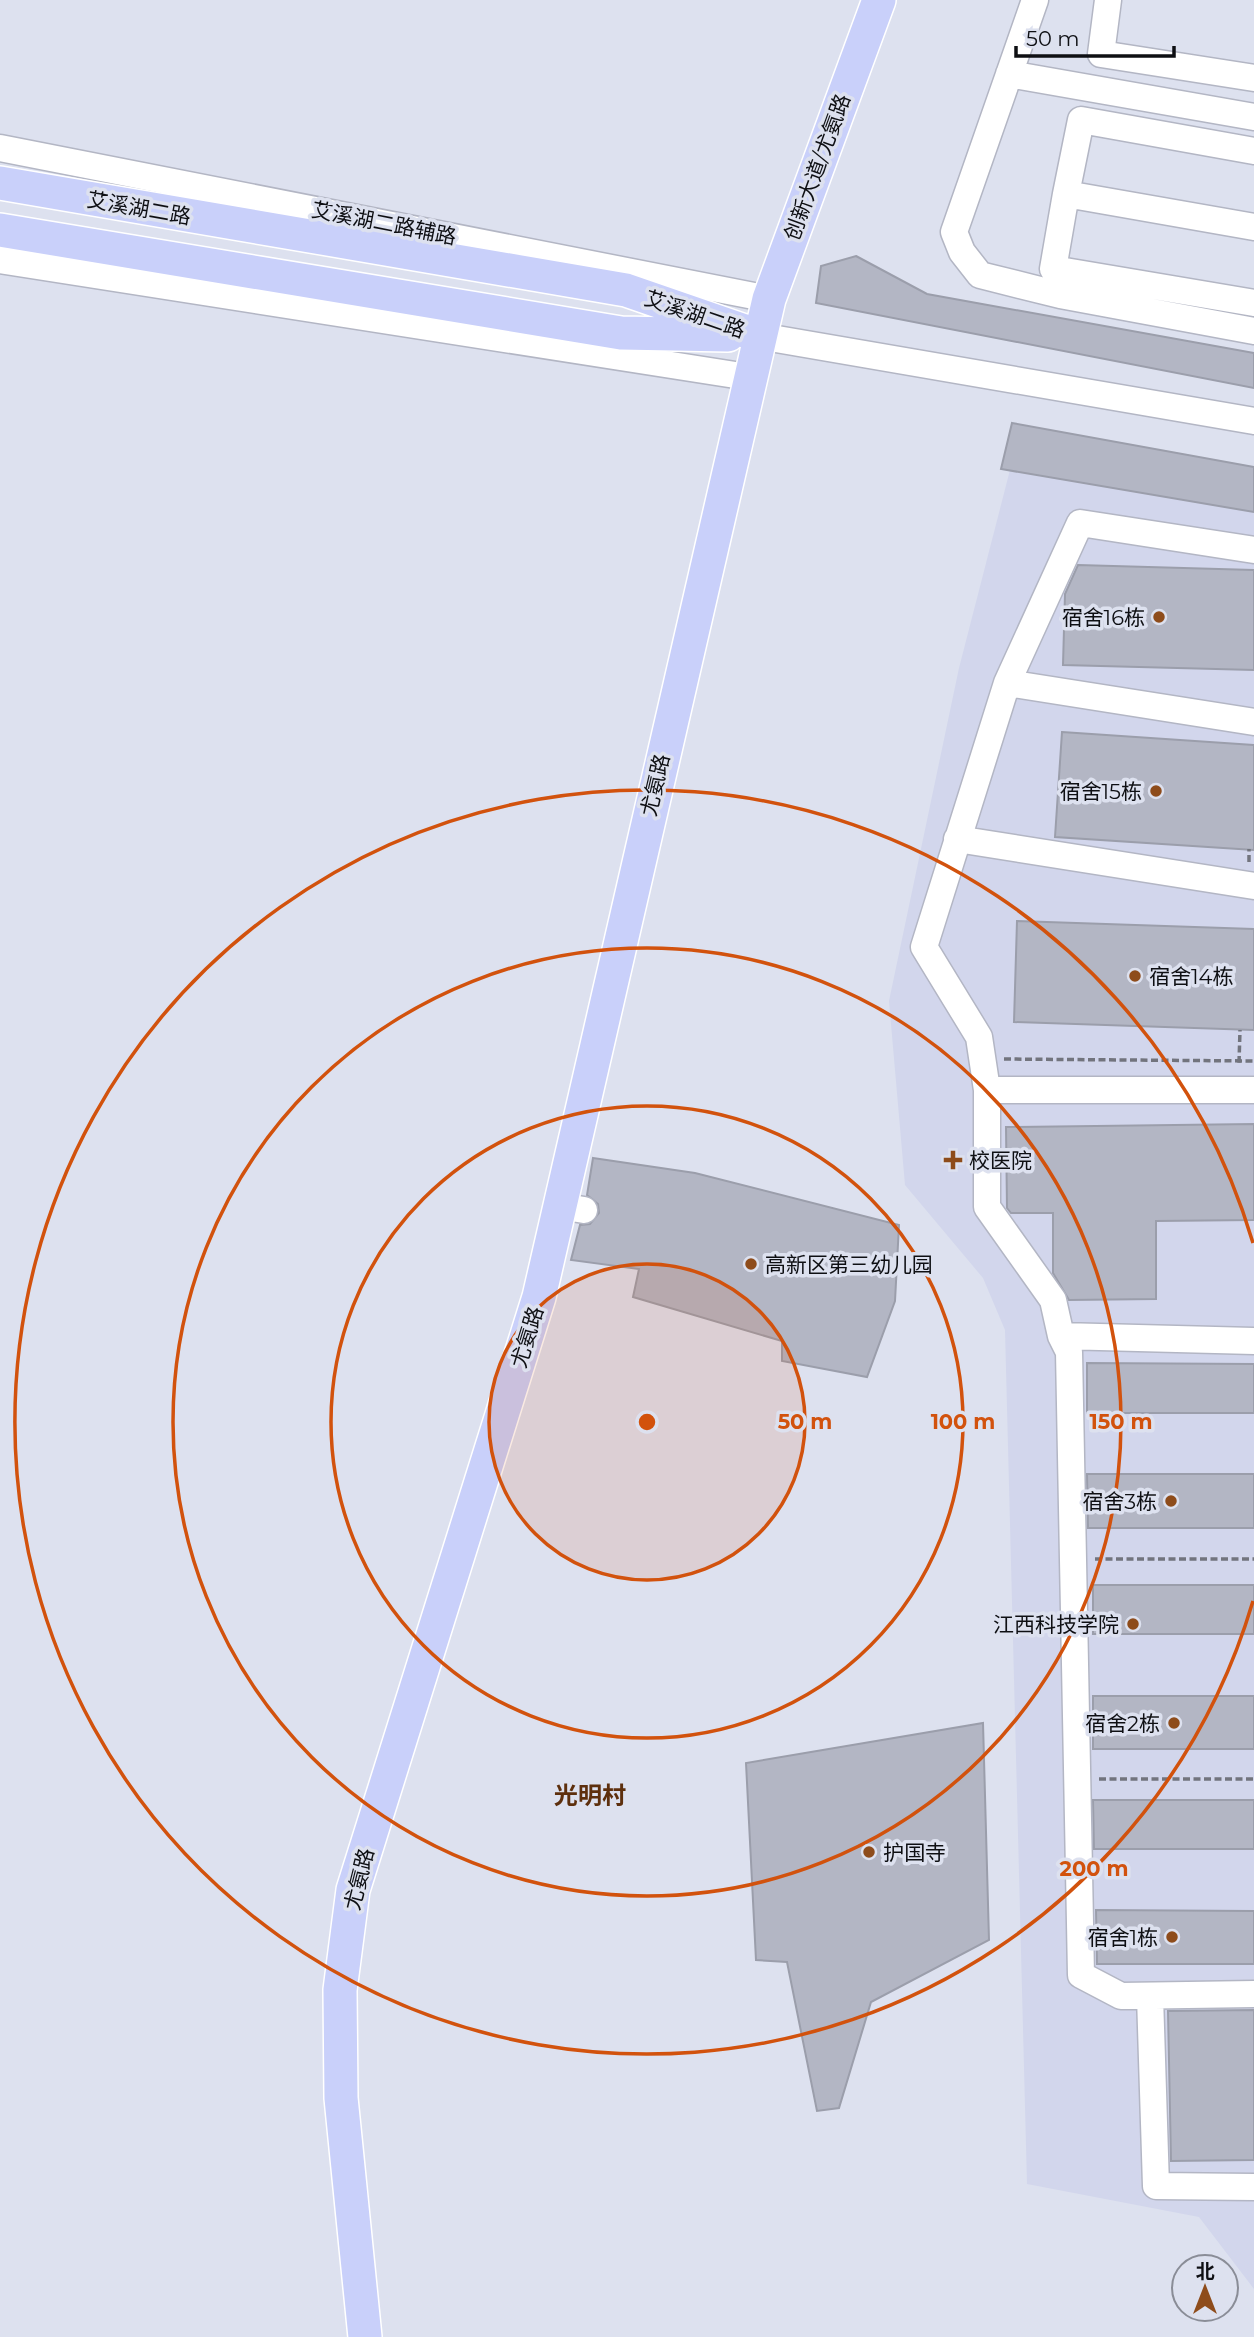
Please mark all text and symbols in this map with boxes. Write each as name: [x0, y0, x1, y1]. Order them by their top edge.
scale bar: [1016, 14, 1174, 58]
text: 50 m: [1026, 26, 1080, 51]
street label: 创新大道/尤氨路: [779, 90, 855, 244]
street label: 艾溪湖二路: [85, 187, 193, 229]
street label: 艾溪湖二路辅路: [309, 197, 459, 249]
street label: 艾溪湖二路: [641, 285, 749, 343]
place label: 宿舍16栋: [1062, 605, 1145, 630]
marker: 宿舍16栋: [1151, 609, 1167, 625]
street label: 尤氨路: [636, 751, 674, 819]
place label: 宿舍15栋: [1060, 779, 1142, 804]
marker: 宿舍15栋: [1148, 783, 1164, 799]
place label: 宿舍14栋: [1149, 964, 1233, 989]
marker: 宿舍14栋: [1127, 968, 1143, 984]
place label: 校医院: [969, 1148, 1032, 1173]
marker: 校医院: [943, 1150, 963, 1170]
place label: 高新区第三幼儿园: [765, 1252, 933, 1277]
marker: 高新区第三幼儿园: [743, 1256, 759, 1272]
street label: 尤氨路: [506, 1303, 548, 1371]
text: 50 m: [778, 1409, 832, 1434]
text: 100 m: [931, 1409, 995, 1434]
text: 150 m: [1090, 1409, 1152, 1434]
centre of rings: [635, 1410, 659, 1434]
place label: 宿舍3栋: [1082, 1489, 1157, 1514]
marker: 宿舍3栋: [1163, 1493, 1179, 1509]
place label: 江西科技学院: [993, 1612, 1119, 1637]
marker: 江西科技学院: [1125, 1616, 1141, 1632]
place label: 宿舍2栋: [1085, 1711, 1160, 1736]
marker: 宿舍2栋: [1166, 1715, 1182, 1731]
district label: 光明村: [554, 1781, 626, 1810]
place label: 护国寺: [883, 1840, 946, 1865]
marker: 护国寺: [861, 1844, 877, 1860]
street label: 尤氨路: [339, 1845, 379, 1913]
text: 200 m: [1060, 1856, 1128, 1881]
place label: 宿舍1栋: [1087, 1925, 1158, 1950]
marker: 宿舍1栋: [1164, 1929, 1180, 1945]
north arrow: [1170, 2253, 1240, 2323]
text: 北: [1195, 2260, 1215, 2283]

